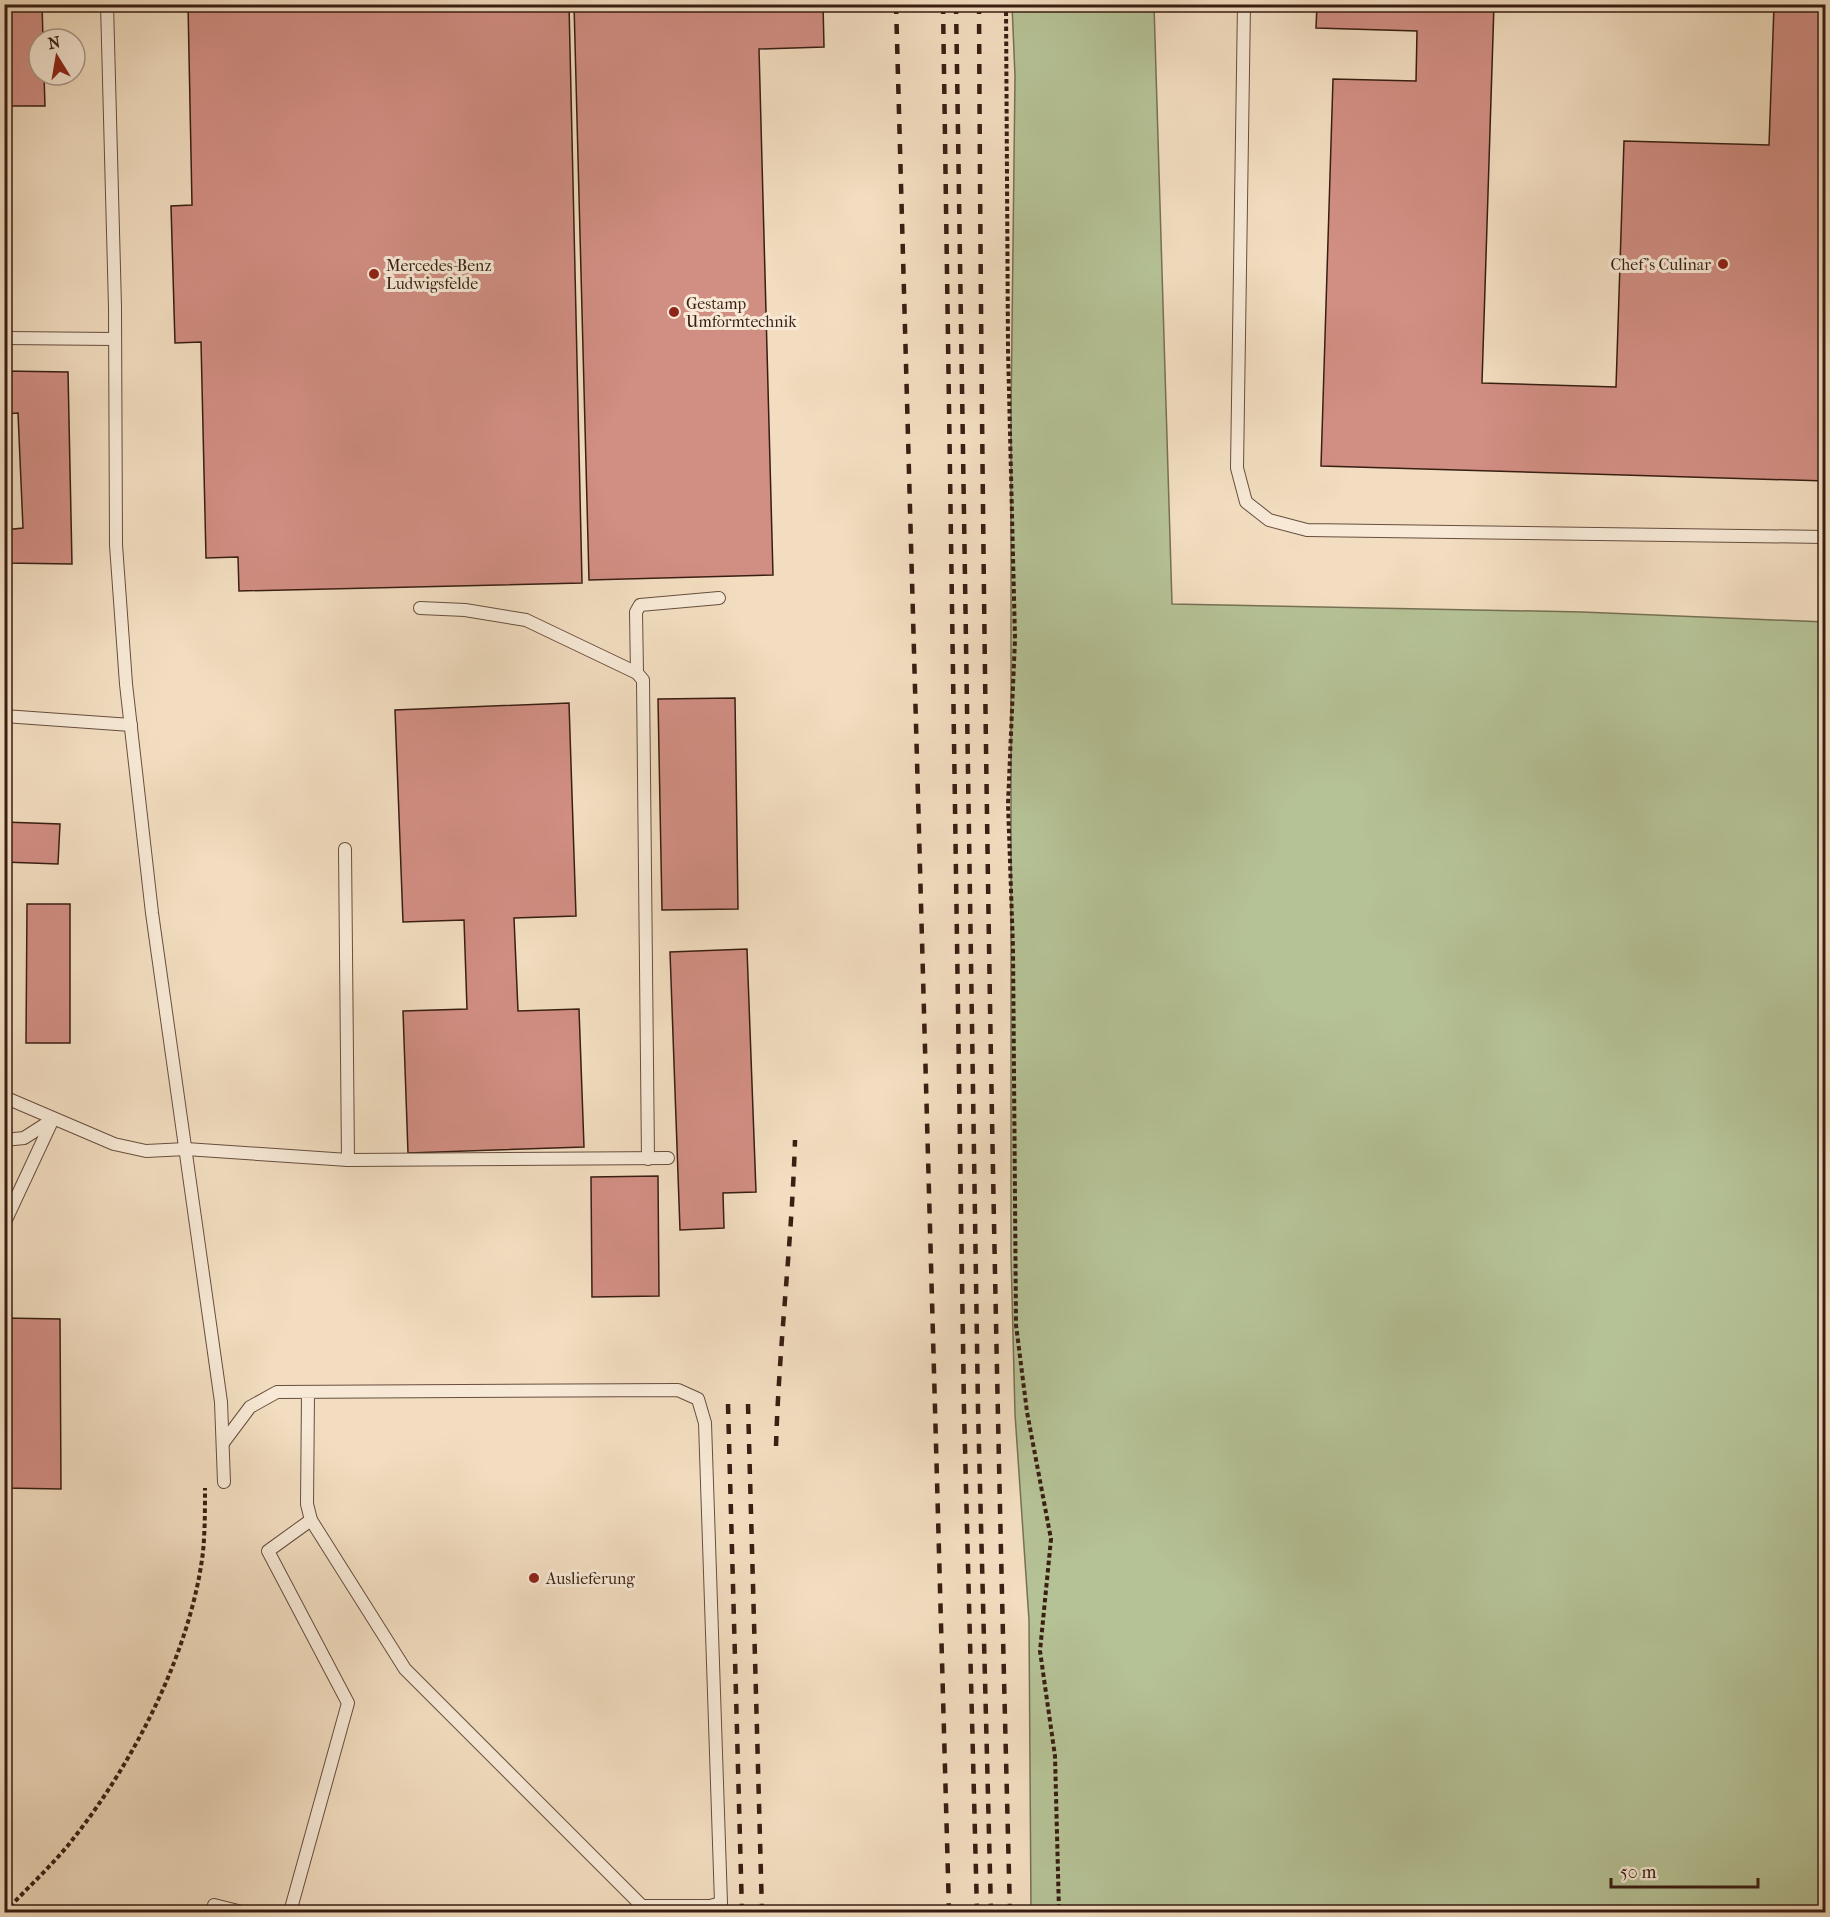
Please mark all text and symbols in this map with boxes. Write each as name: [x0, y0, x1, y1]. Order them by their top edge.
north arrow: [27, 27, 87, 87]
text: N: [46, 32, 63, 53]
place label: Chef's Culinar: [1611, 255, 1711, 274]
place label: Mercedes-Benz Ludwigsfelde: [386, 256, 491, 293]
marker: Chef's Culinar: [1716, 257, 1730, 271]
marker: Mercedes-Benz Ludwigsfelde: [367, 267, 381, 281]
place label: Gestamp Umformtechnik: [686, 294, 797, 331]
marker: Gestamp Umformtechnik: [667, 305, 681, 319]
place label: Auslieferung: [545, 1569, 635, 1588]
marker: Auslieferung: [527, 1571, 541, 1585]
scale bar: [1611, 1851, 1758, 1889]
text: 50 m: [1620, 1862, 1657, 1883]

